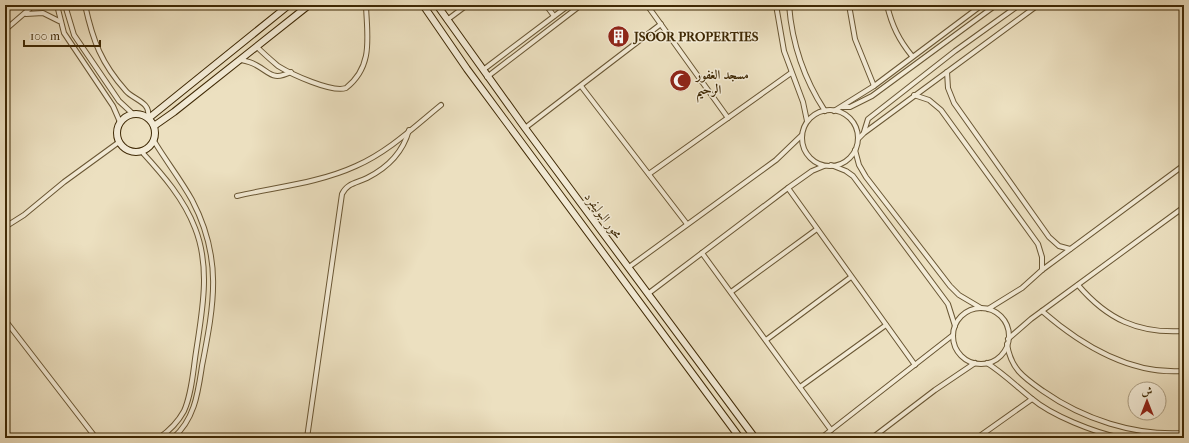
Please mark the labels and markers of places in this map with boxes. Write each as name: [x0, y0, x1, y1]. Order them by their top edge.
building icon: JSOOR PROPERTIES: [606, 23, 632, 49]
place label: JSOOR PROPERTIES: [632, 29, 759, 45]
place label: مسجد الغفور الرحيم: [694, 67, 749, 103]
mosque icon: مسجد الغفور الرحيم: [667, 68, 693, 94]

